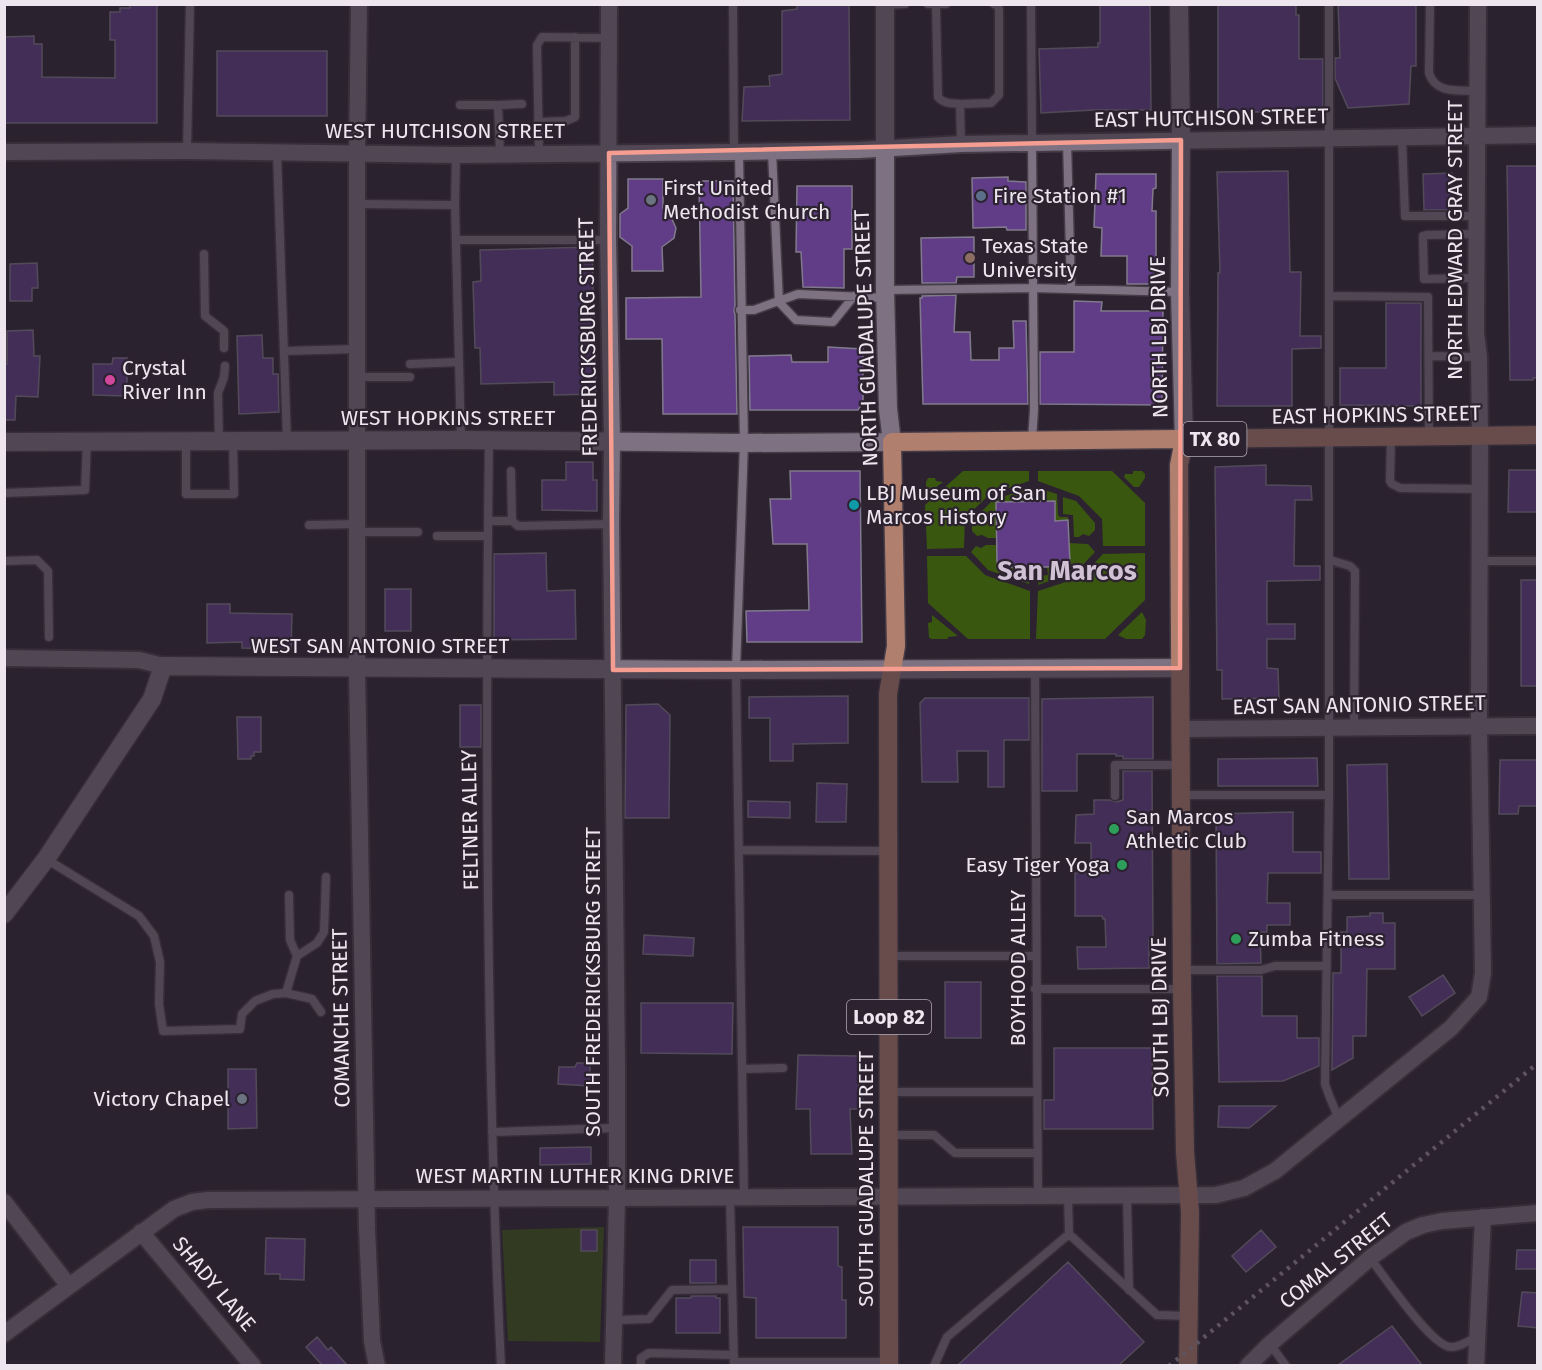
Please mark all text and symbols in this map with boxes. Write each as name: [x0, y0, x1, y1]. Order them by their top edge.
street label: NORTH EDWARD GRAY STREET: [1442, 100, 1468, 380]
street label: EAST HUTCHISON STREET: [1093, 103, 1329, 133]
street label: WEST HUTCHISON STREET: [325, 118, 565, 144]
place label: First United Methodist Church: [663, 175, 830, 225]
place label: Fire Station #1: [993, 183, 1127, 209]
marker: Fire Station #1: [974, 189, 988, 203]
marker: First United Methodist Church: [644, 193, 658, 207]
street label: NORTH GUADALUPE STREET: [849, 209, 883, 467]
street label: FREDERICKSBURG STREET: [573, 217, 603, 457]
place label: Texas State University: [982, 233, 1088, 283]
marker: Texas State University: [963, 251, 977, 265]
street label: NORTH LBJ DRIVE: [1145, 256, 1173, 418]
place label: Crystal River Inn: [122, 355, 207, 405]
marker: Crystal River Inn: [103, 373, 117, 387]
street label: EAST HOPKINS STREET: [1271, 400, 1481, 430]
street label: WEST HOPKINS STREET: [341, 405, 555, 431]
road number: TX 80: [1184, 422, 1246, 456]
place label: LBJ Museum of San Marcos History: [866, 480, 1047, 530]
marker: LBJ Museum of San Marcos History: [847, 498, 861, 512]
district label: San Marcos: [997, 555, 1137, 587]
street label: WEST SAN ANTONIO STREET: [251, 633, 509, 659]
street label: EAST SAN ANTONIO STREET: [1232, 690, 1486, 720]
street label: FELTNER ALLEY: [456, 749, 484, 891]
place label: San Marcos Athletic Club: [1126, 804, 1247, 854]
marker: San Marcos Athletic Club: [1107, 822, 1121, 836]
street label: SOUTH FREDERICKSBURG STREET: [580, 827, 606, 1137]
place label: Easy Tiger Yoga: [965, 852, 1110, 878]
marker: Easy Tiger Yoga: [1115, 858, 1129, 872]
street label: BOYHOOD ALLEY: [1005, 889, 1031, 1046]
place label: Zumba Fitness: [1248, 926, 1384, 952]
street label: COMANCHE STREET: [326, 928, 356, 1108]
marker: Zumba Fitness: [1229, 932, 1243, 946]
street label: SOUTH LBJ DRIVE: [1146, 936, 1174, 1098]
road number: Loop 82: [847, 1000, 931, 1034]
street label: SOUTH GUADALUPE STREET: [853, 1051, 879, 1307]
place label: Victory Chapel: [93, 1086, 230, 1112]
marker: Victory Chapel: [235, 1092, 249, 1106]
street label: WEST MARTIN LUTHER KING DRIVE: [416, 1163, 734, 1189]
street label: COMAL STREET: [1274, 1207, 1398, 1315]
street label: SHADY LANE: [167, 1231, 261, 1337]

